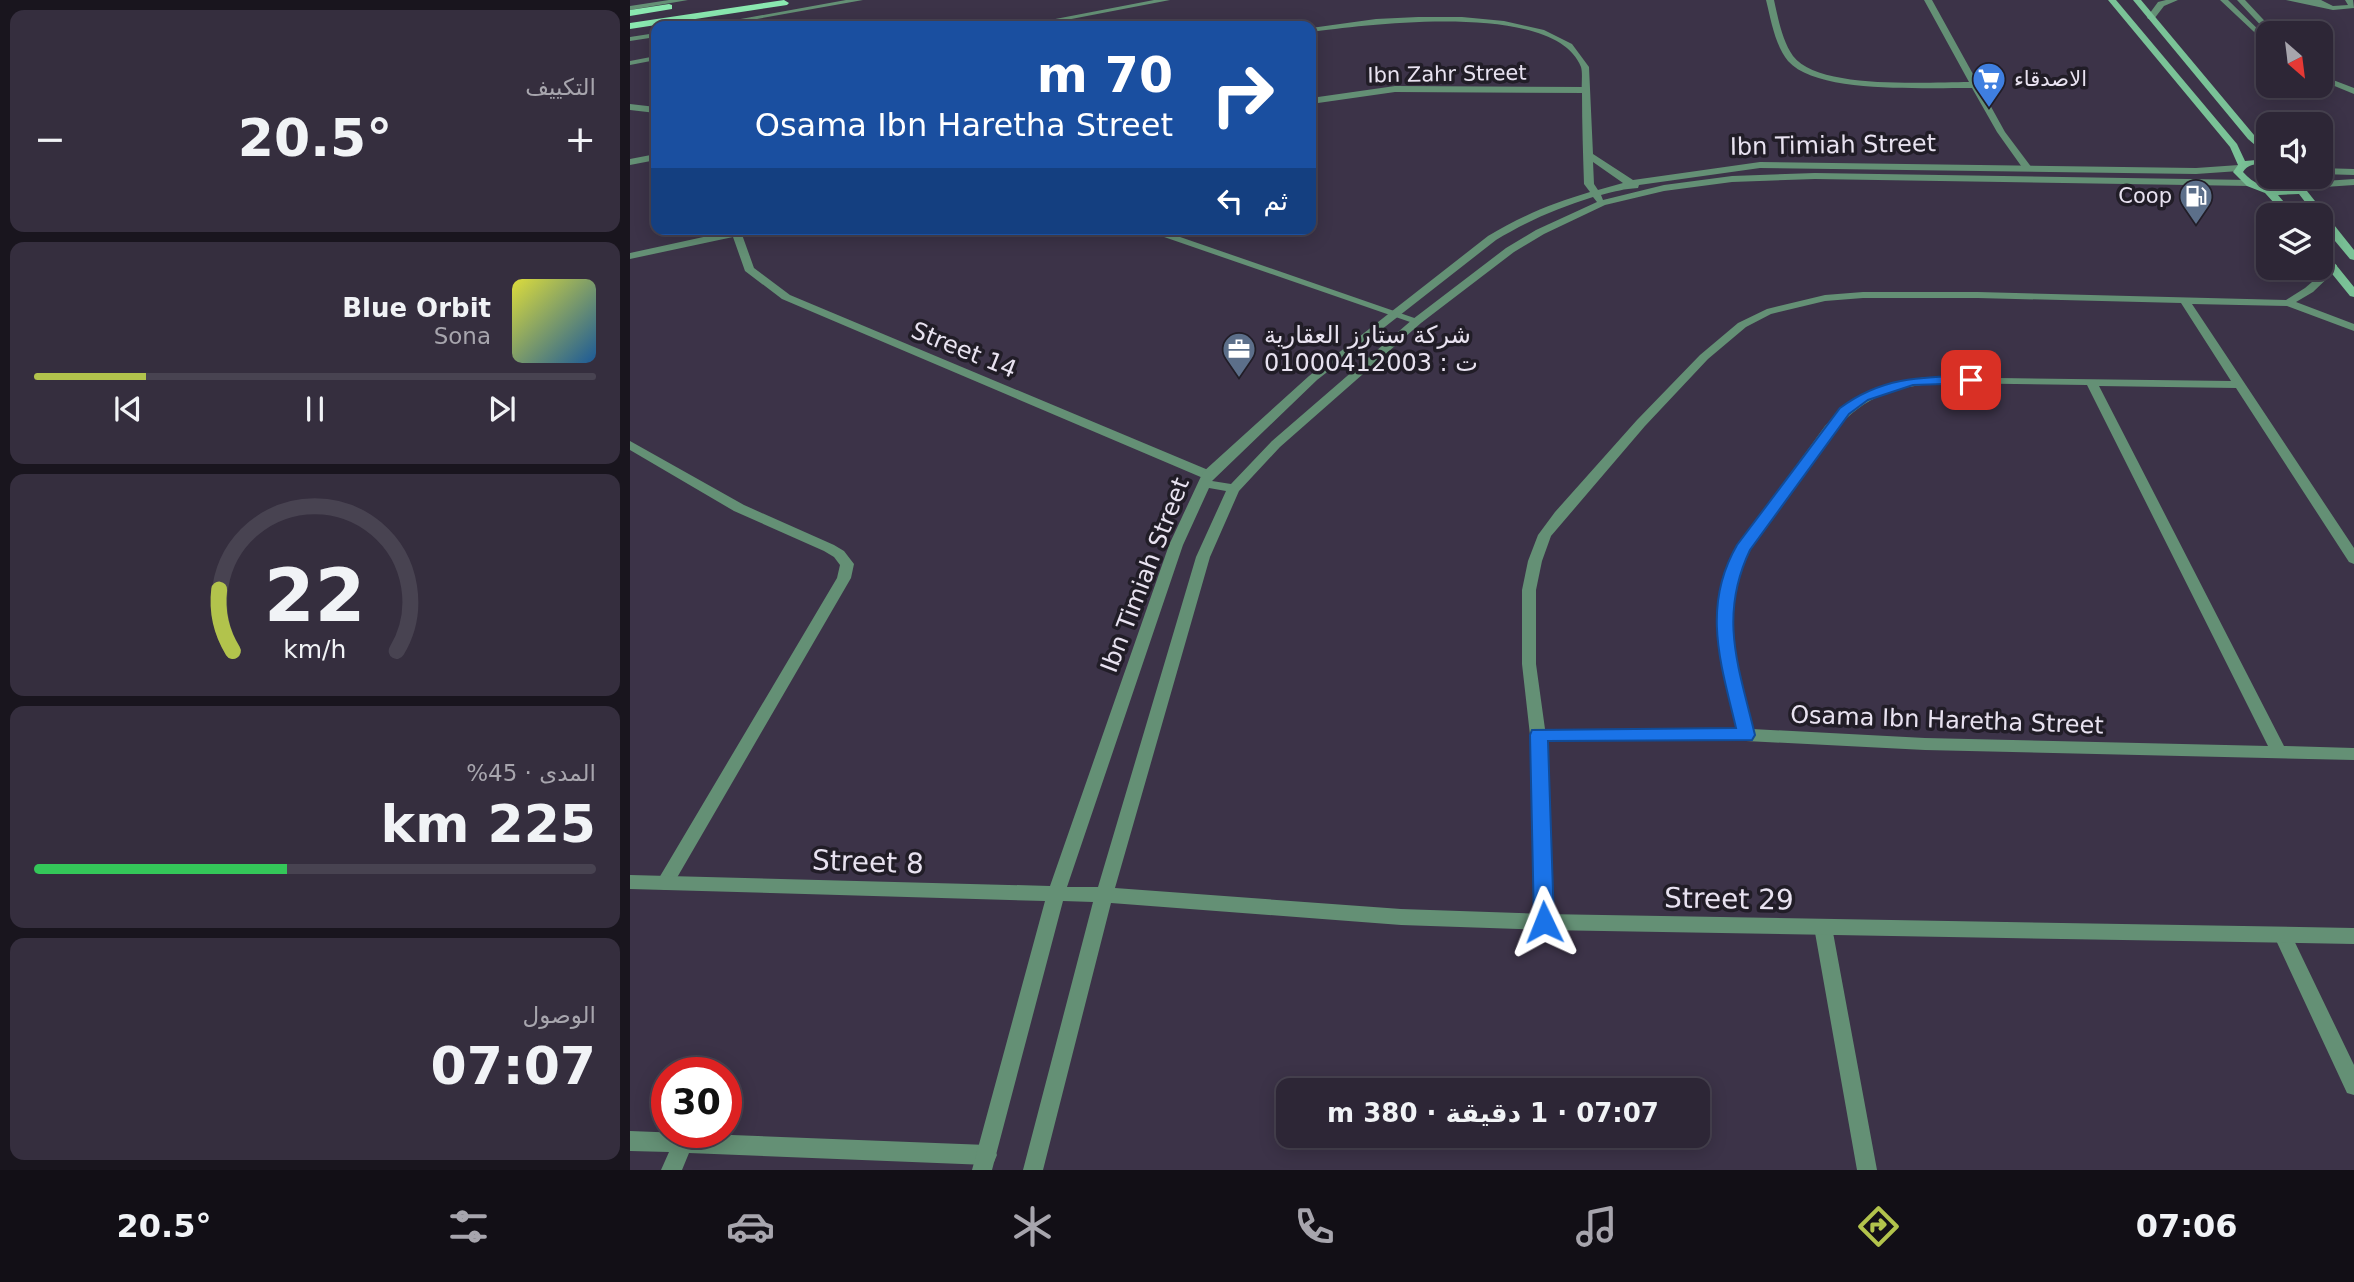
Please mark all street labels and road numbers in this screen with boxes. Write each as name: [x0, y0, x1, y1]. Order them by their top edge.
street label: Ibn Zahr Street: [1367, 61, 1527, 87]
street label: Ibn Timiah Street: [1730, 129, 1936, 161]
street label: Street 14: [907, 316, 1021, 384]
street label: Ibn Timiah Street: [1095, 474, 1195, 676]
street label: Osama Ibn Haretha Street: [1790, 701, 2104, 739]
street label: Street 8: [812, 844, 924, 880]
street label: Street 29: [1664, 881, 1794, 917]

